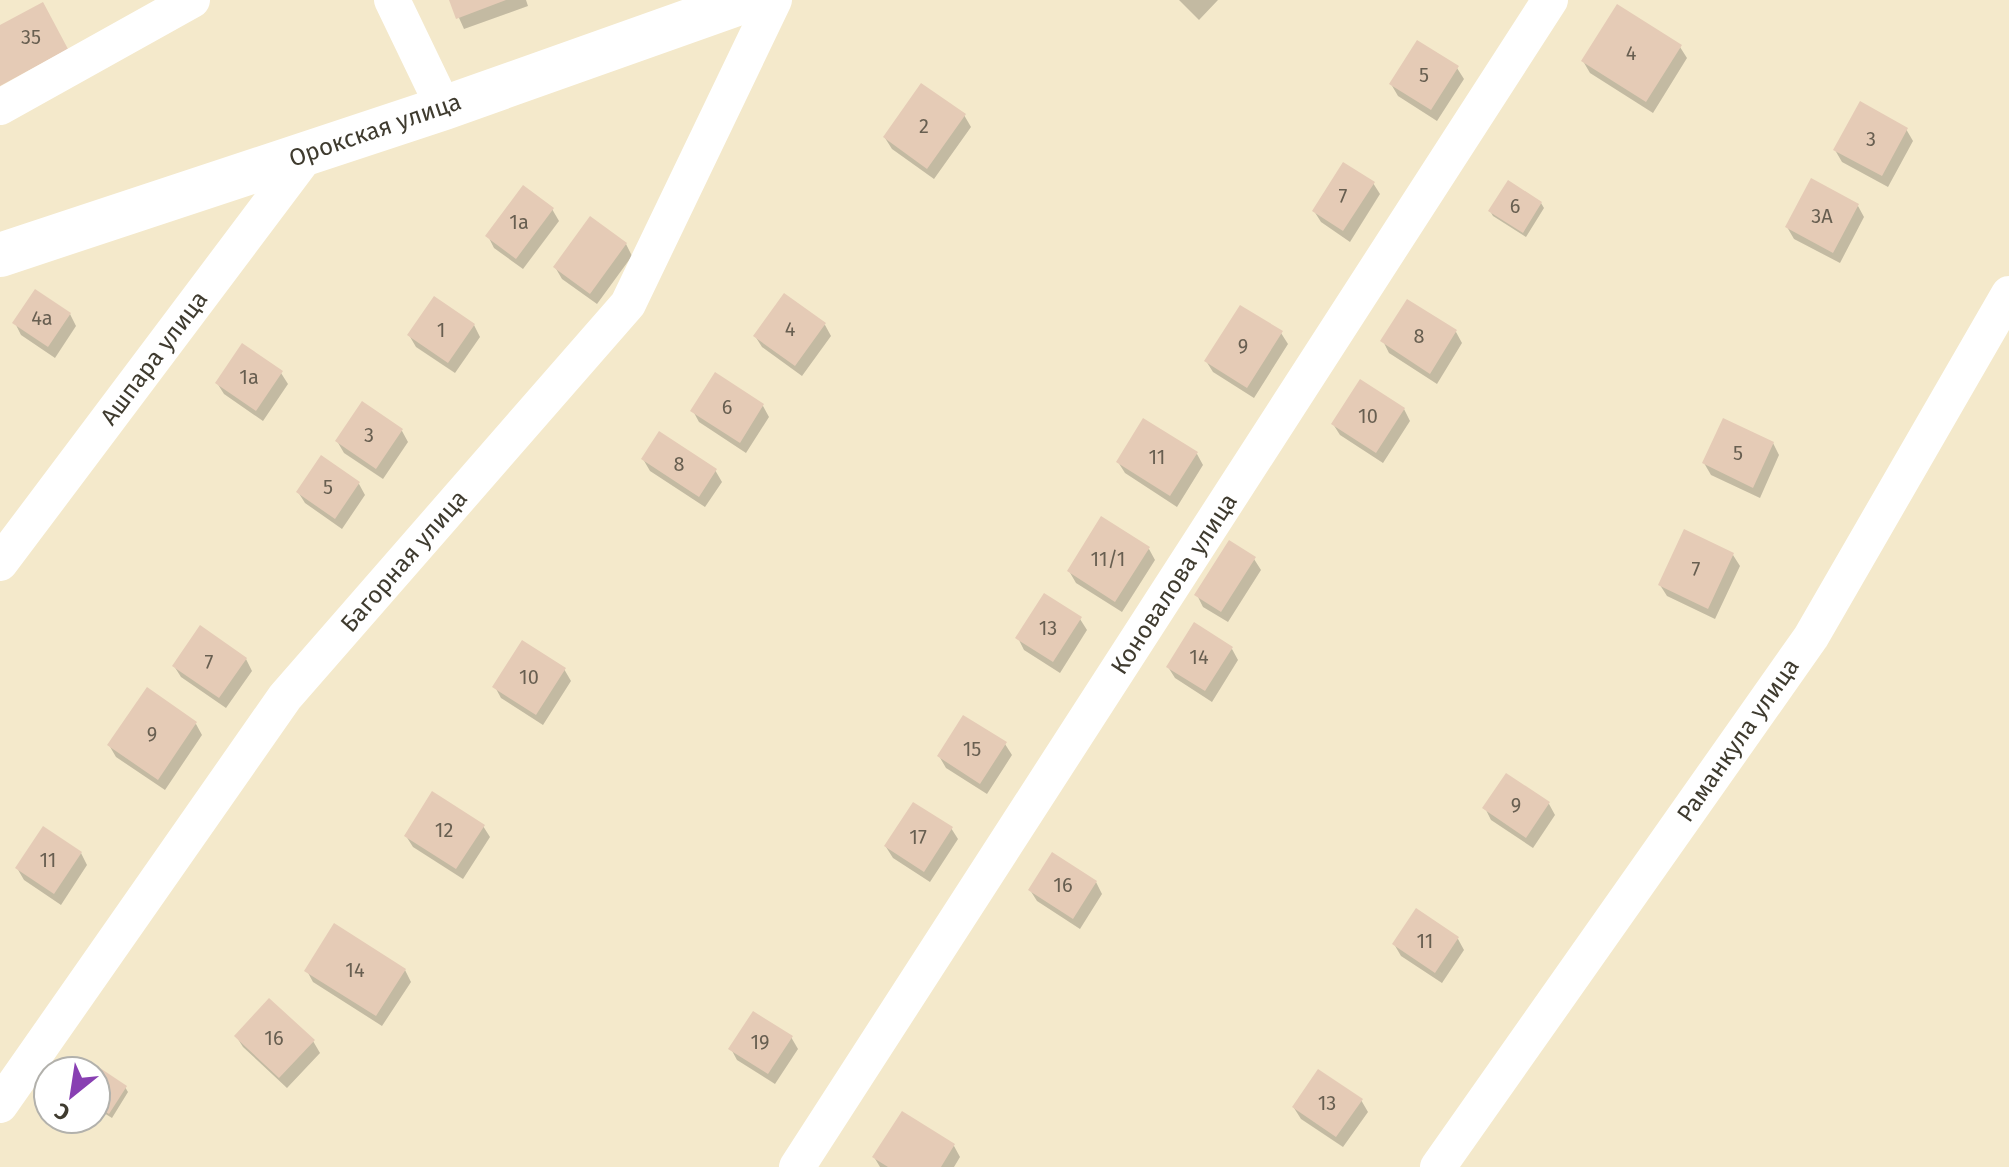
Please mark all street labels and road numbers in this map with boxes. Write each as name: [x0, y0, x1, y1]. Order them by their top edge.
street label: Орокская улица: [285, 87, 465, 173]
street label: Ашпара улица: [95, 286, 213, 430]
street label: Багорная улица: [335, 484, 473, 638]
street label: Коновалова улица: [1105, 488, 1243, 680]
street label: Раманкула улица: [1671, 653, 1805, 827]

